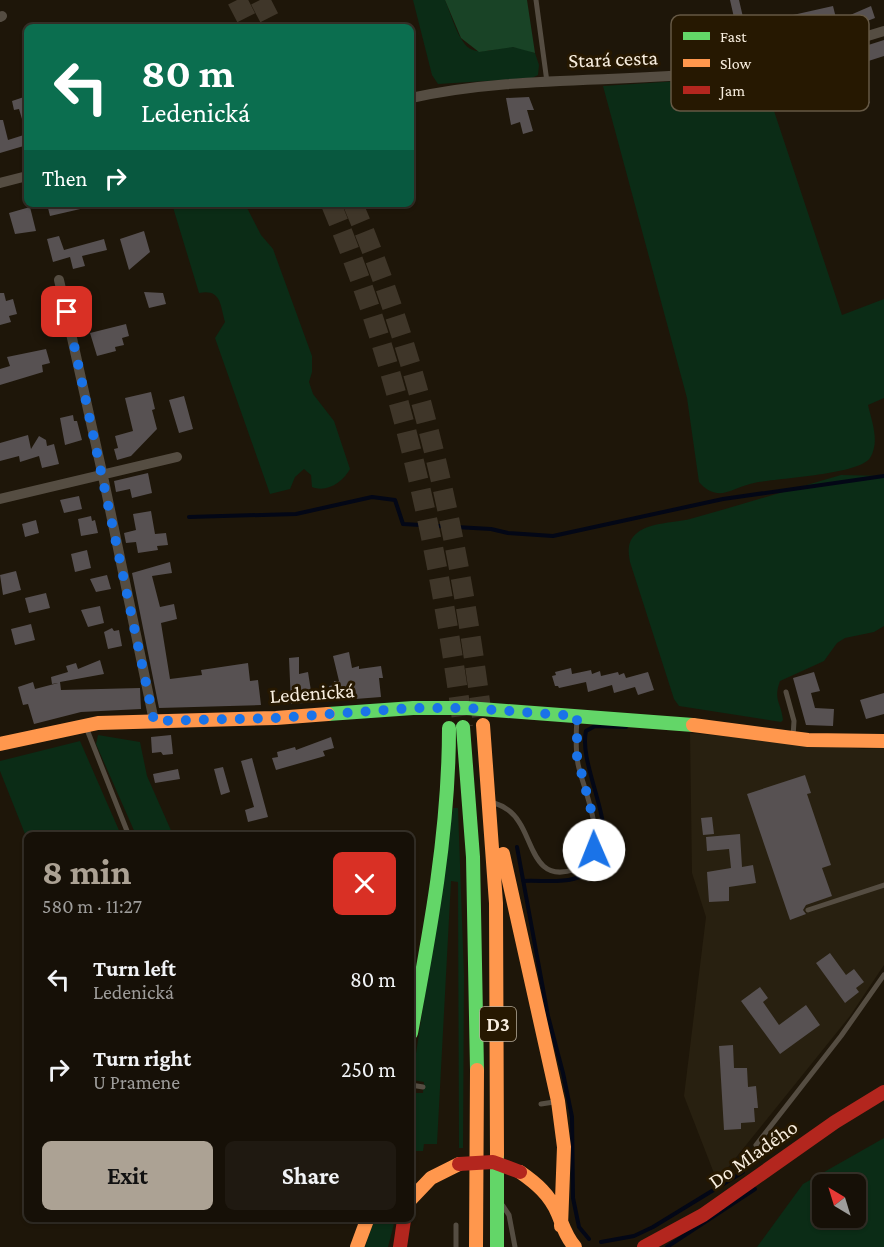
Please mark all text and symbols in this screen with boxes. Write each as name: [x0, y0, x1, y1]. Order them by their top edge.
legend: [671, 15, 869, 111]
text: Fast: [720, 28, 747, 45]
street label: Stará cesta: [568, 45, 659, 73]
icon: left: [42, 48, 120, 126]
text: 80 m: [141, 49, 235, 96]
text: Slow: [720, 55, 752, 72]
text: Jam: [718, 82, 745, 100]
text: Ledenická: [141, 98, 250, 128]
icon: right: [99, 162, 132, 195]
text: Then: [42, 166, 87, 191]
pin: [41, 286, 92, 337]
icon: arrive: [50, 295, 83, 328]
street label: Ledenická: [269, 678, 356, 708]
position arrow: [562, 818, 626, 882]
text: 8 min: [42, 852, 131, 892]
button: close: [333, 852, 396, 915]
text: 580 m · 11:27: [42, 895, 142, 917]
text: Turn left: [93, 956, 176, 981]
icon: left: [42, 963, 75, 996]
text: 80 m: [350, 967, 396, 992]
text: Ledenická: [93, 981, 174, 1003]
road number: D3: [480, 1007, 516, 1041]
text: Turn right: [93, 1046, 191, 1071]
icon: right: [42, 1053, 75, 1086]
text: 250 m: [341, 1057, 396, 1082]
text: U Pramene: [93, 1071, 180, 1093]
street label: Do Mladého: [704, 1115, 802, 1193]
button: Exit: [42, 1141, 213, 1210]
button: Share: [225, 1141, 396, 1210]
north arrow: [812, 1174, 866, 1228]
map controls: [812, 1174, 866, 1228]

